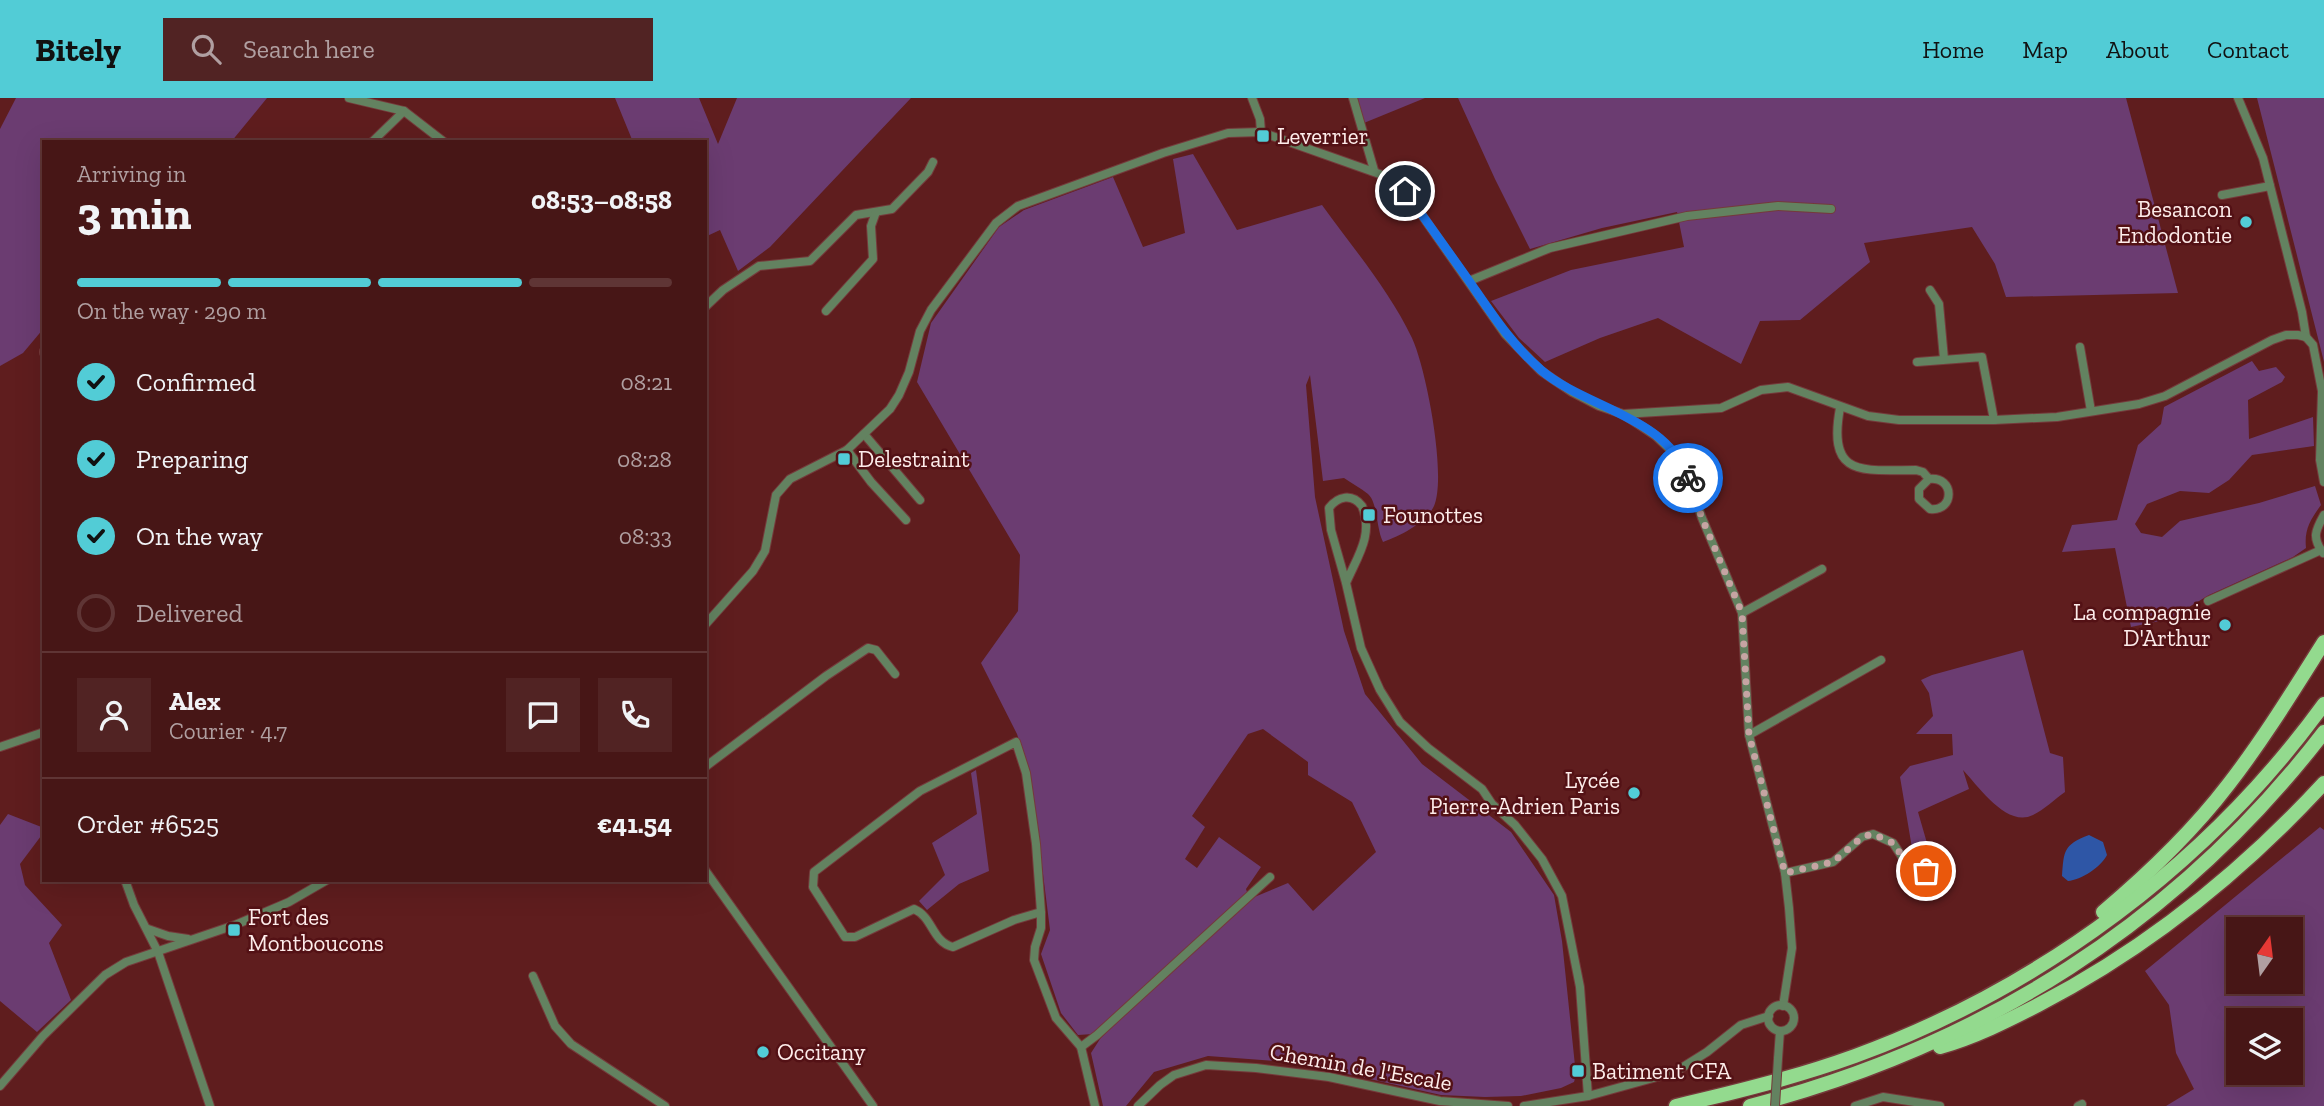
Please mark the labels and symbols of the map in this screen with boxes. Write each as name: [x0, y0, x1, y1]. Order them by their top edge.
place label: Leverrier: [1277, 122, 1368, 150]
marker: Leverrier: [1255, 128, 1271, 144]
pin: [1375, 161, 1435, 221]
place label: Besancon Endodontie: [2117, 195, 2232, 249]
marker: Besancon Endodontie: [2238, 214, 2254, 230]
courier: [1653, 443, 1723, 513]
place label: Delestraint: [858, 445, 970, 473]
marker: Delestraint: [836, 451, 852, 467]
place label: Founottes: [1383, 501, 1483, 529]
marker: Founottes: [1361, 507, 1377, 523]
place label: La compagnie D'Arthur: [2073, 598, 2211, 652]
marker: La compagnie D'Arthur: [2217, 617, 2233, 633]
place label: Lycée Pierre-Adrien Paris: [1429, 766, 1620, 820]
marker: Lycée Pierre-Adrien Paris: [1626, 785, 1642, 801]
pin: [1896, 841, 1956, 901]
place label: Fort des Montboucons: [248, 903, 384, 957]
north arrow: [2226, 917, 2303, 994]
marker: Fort des Montboucons: [226, 922, 242, 938]
street label: Chemin de l'Escale: [1268, 1037, 1454, 1097]
place label: Occitany: [777, 1038, 866, 1066]
marker: Occitany: [755, 1044, 771, 1060]
place label: Batiment CFA: [1592, 1057, 1732, 1085]
marker: Batiment CFA: [1570, 1063, 1586, 1079]

